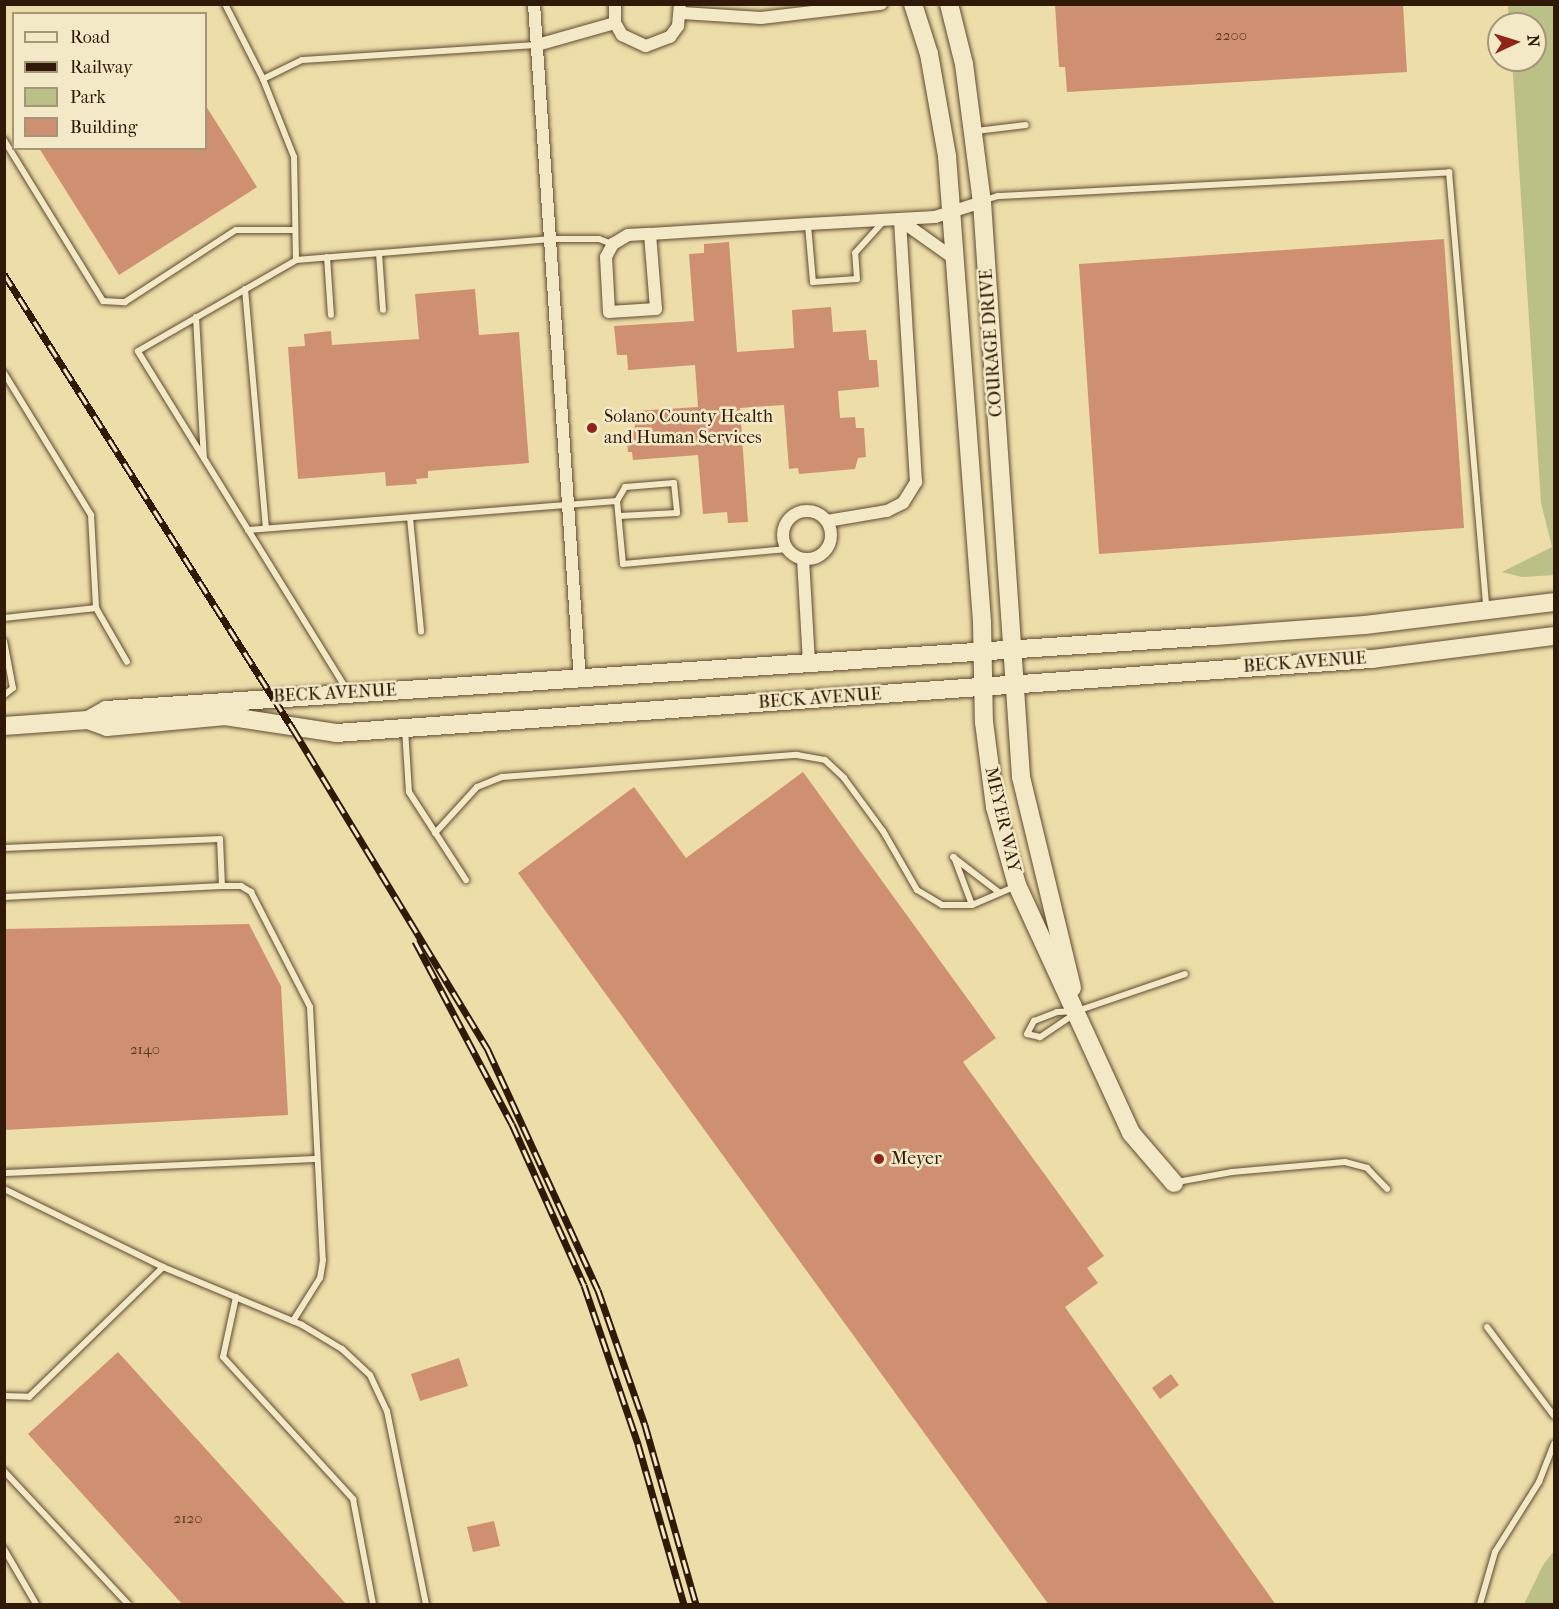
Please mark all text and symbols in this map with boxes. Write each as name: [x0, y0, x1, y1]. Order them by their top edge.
legend: [12, 12, 207, 150]
north arrow: [1487, 12, 1547, 72]
text: Road: [70, 27, 110, 48]
house number: 2200: [1215, 27, 1247, 45]
text: N: [1524, 34, 1543, 48]
text: Railway: [70, 57, 133, 78]
text: Park: [70, 87, 106, 108]
text: Building: [70, 117, 137, 138]
street label: COURAGE DRIVE: [976, 268, 1008, 418]
place label: Solano County Health and Human Services: [604, 407, 773, 450]
marker: Solano County Health and Human Services: [585, 421, 599, 435]
street label: BECK AVENUE: [1243, 648, 1367, 678]
street label: BECK AVENUE: [273, 680, 397, 708]
street label: BECK AVENUE: [758, 684, 882, 714]
street label: MEYER WAY: [979, 765, 1025, 875]
house number: 2140: [130, 1041, 160, 1059]
place label: Meyer: [891, 1148, 942, 1170]
marker: Meyer: [872, 1152, 886, 1166]
house number: 2120: [173, 1510, 203, 1528]

